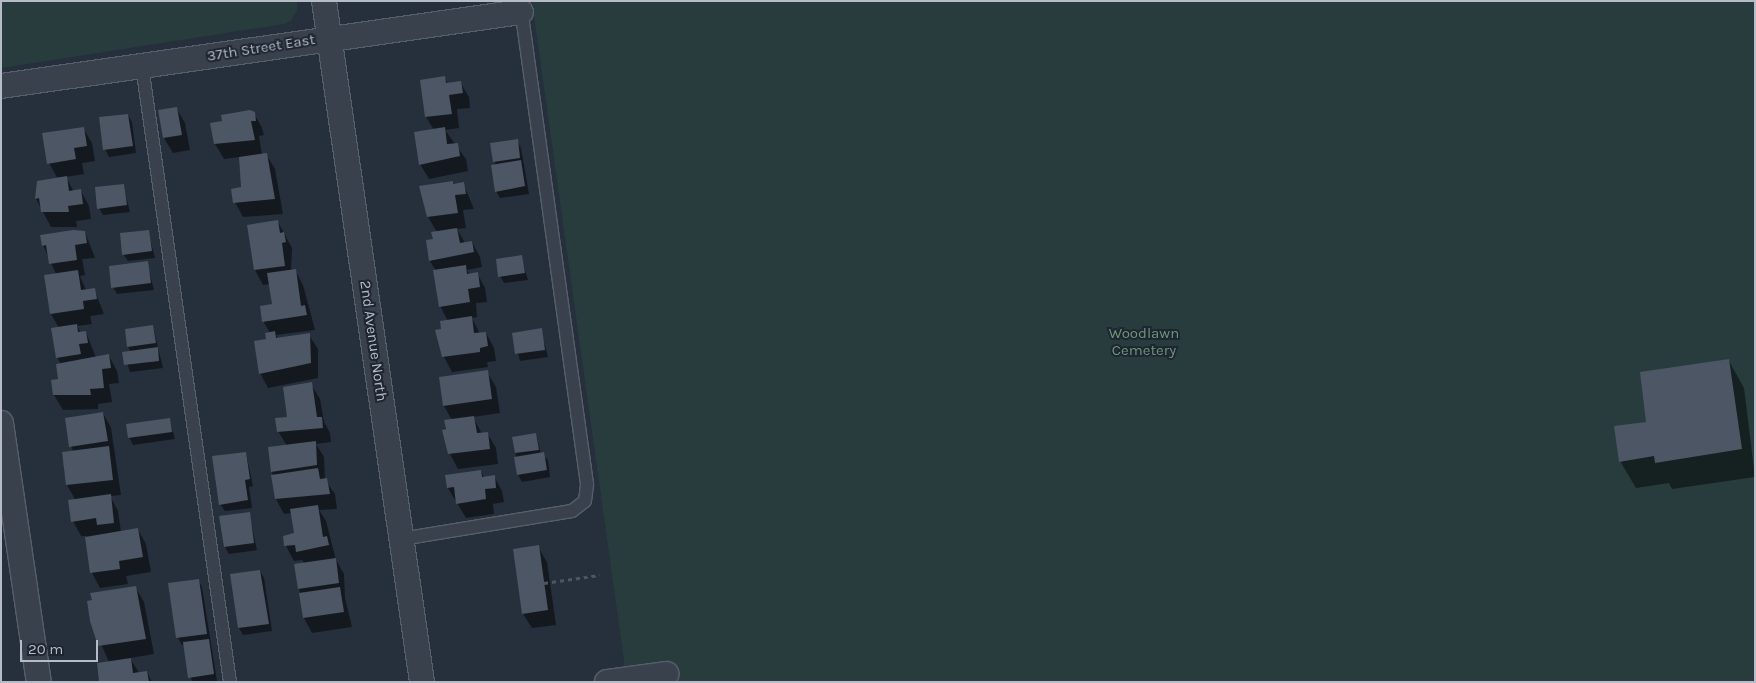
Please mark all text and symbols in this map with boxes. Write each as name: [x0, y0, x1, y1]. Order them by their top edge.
street label: 37th Street East: [206, 31, 316, 65]
street label: 2nd Avenue North: [356, 279, 390, 403]
park label: Woodlawn Cemetery: [1109, 324, 1179, 359]
scale bar: [22, 630, 100, 662]
text: 20 m: [28, 640, 63, 658]

